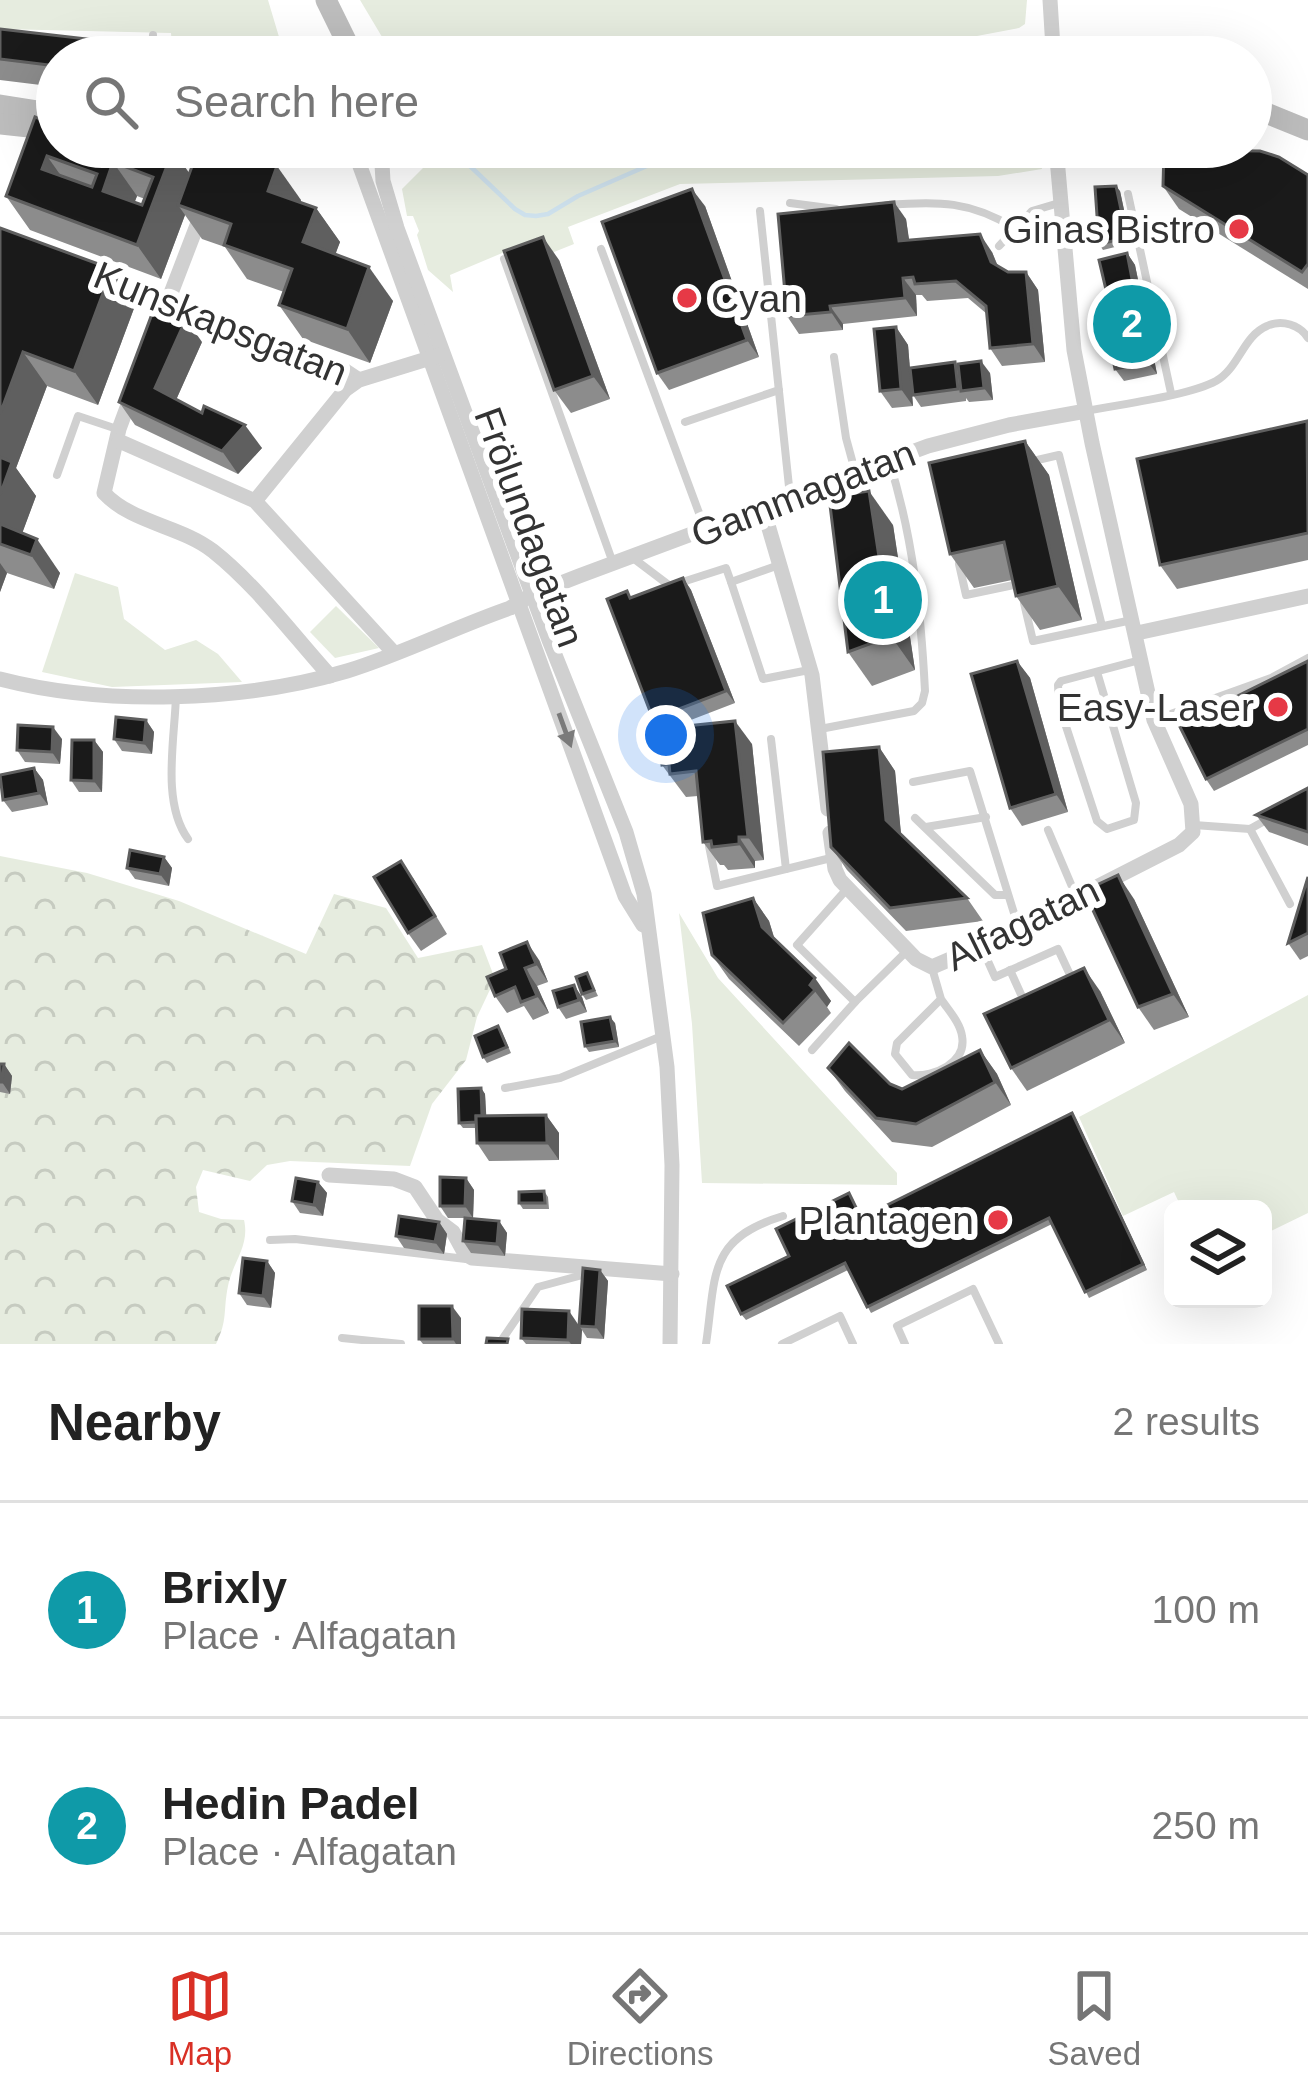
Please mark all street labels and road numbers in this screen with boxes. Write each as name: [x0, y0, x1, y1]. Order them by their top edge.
street label: Kunskapsgatan: [88, 253, 354, 394]
street label: Frölundagatan: [466, 402, 593, 653]
street label: Gammagatan: [685, 431, 921, 556]
street label: Alfagatan: [939, 868, 1106, 979]

